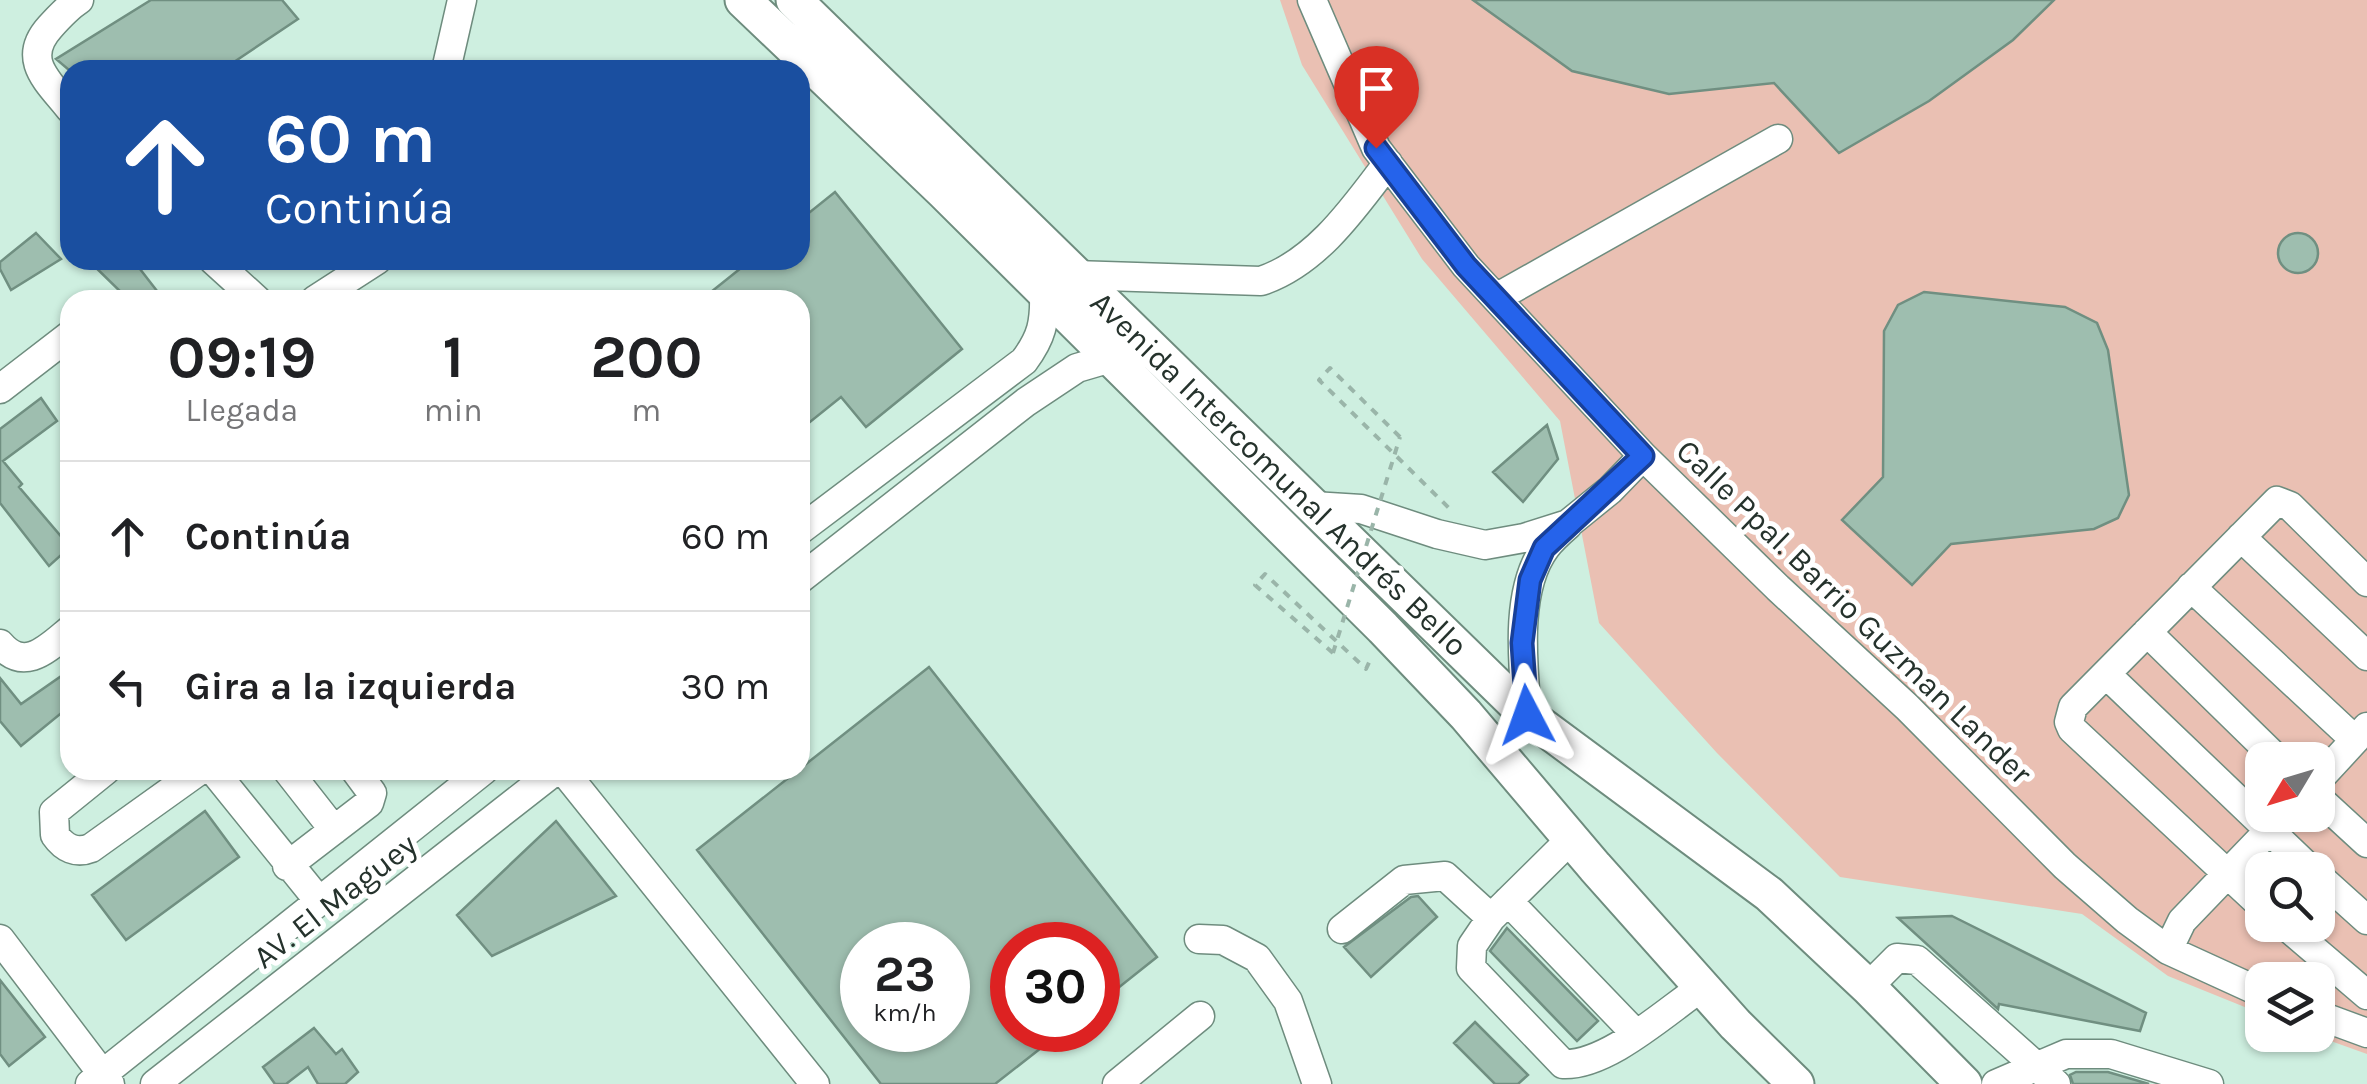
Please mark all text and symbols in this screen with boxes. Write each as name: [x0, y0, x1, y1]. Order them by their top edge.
pin: [1334, 46, 1419, 149]
icon: arrive: [1349, 61, 1404, 116]
text: 60 m: [265, 98, 436, 180]
icon: ahead: [100, 100, 230, 230]
text: Continúa: [265, 182, 454, 234]
street label: Avenida Intercomunal Andrés Bello: [1083, 284, 1475, 664]
text: 09:19: [168, 322, 316, 392]
text: 1: [443, 322, 464, 392]
text: 200: [590, 322, 702, 392]
text: Llegada: [186, 392, 298, 429]
text: min: [424, 392, 483, 429]
text: m: [631, 392, 661, 429]
street label: Calle Ppal. Barrio Guzman Lander: [1669, 432, 2040, 792]
icon: ahead: [100, 509, 155, 564]
text: Continúa: [185, 514, 351, 559]
text: 60 m: [681, 514, 770, 559]
icon: left: [100, 659, 155, 714]
position arrow: [1475, 663, 1579, 767]
text: Gira a la izquierda: [185, 664, 517, 709]
text: 30 m: [680, 664, 770, 709]
north arrow: [2245, 742, 2335, 832]
map controls: [2245, 742, 2335, 1052]
street label: AV. El Maguey: [246, 826, 424, 976]
button: search: [2245, 852, 2335, 942]
speed limit sign: 30: [990, 922, 1120, 1052]
text: 23: [874, 945, 936, 1004]
button: layers: [2245, 962, 2335, 1052]
text: km/h: [873, 998, 937, 1027]

